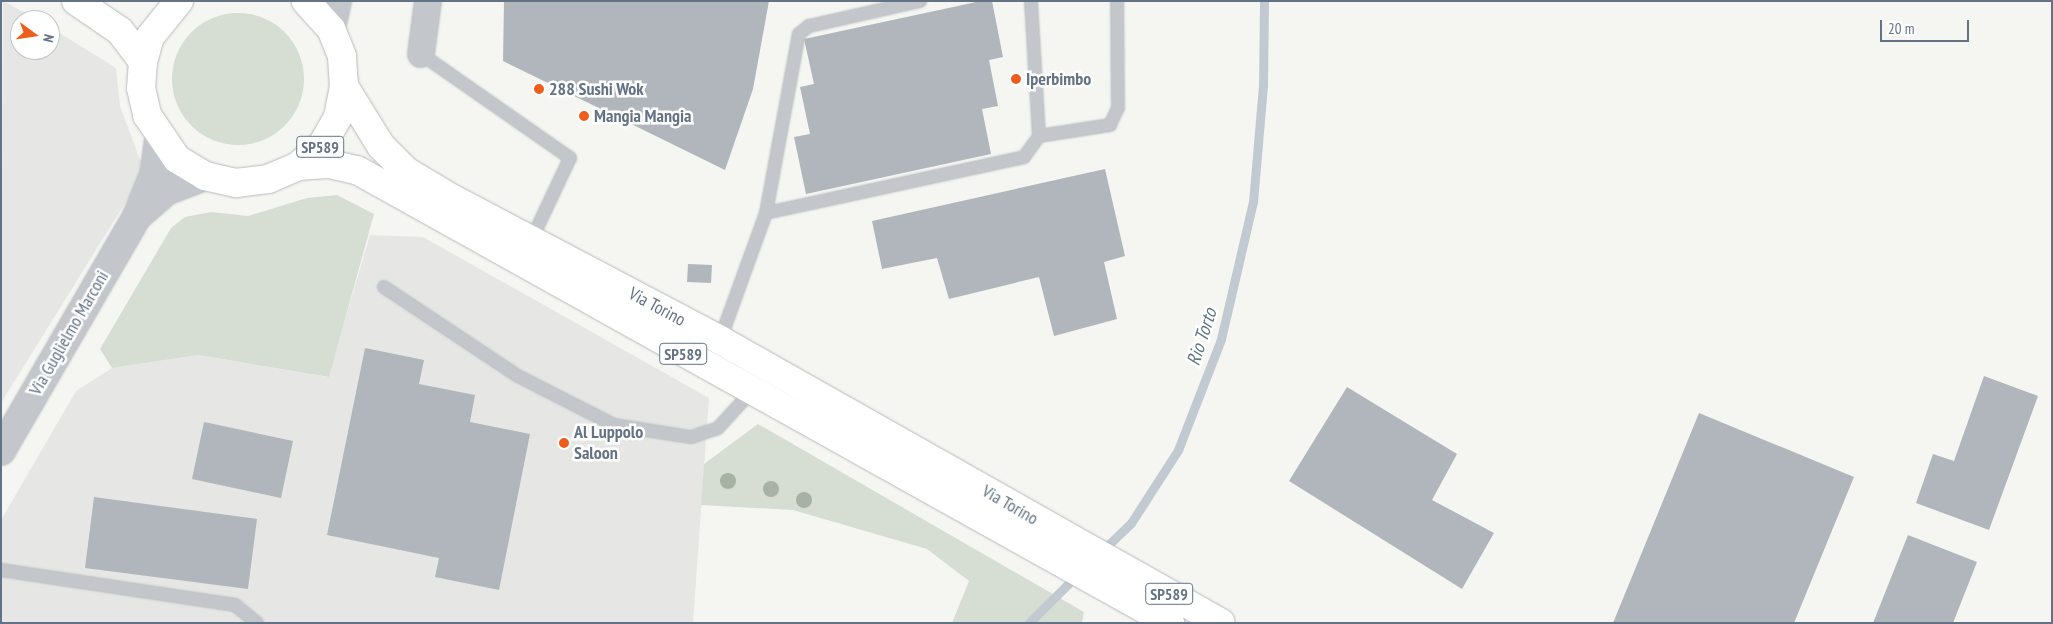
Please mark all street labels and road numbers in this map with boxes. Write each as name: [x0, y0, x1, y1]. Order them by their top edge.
road number: SP589: [295, 134, 345, 160]
street label: Via Guglielmo Marconi: [25, 267, 113, 399]
street label: Via Torino: [625, 283, 689, 331]
road number: SP589: [658, 340, 708, 368]
street label: Via Torino: [978, 480, 1042, 530]
road number: SP589: [1144, 580, 1194, 608]

